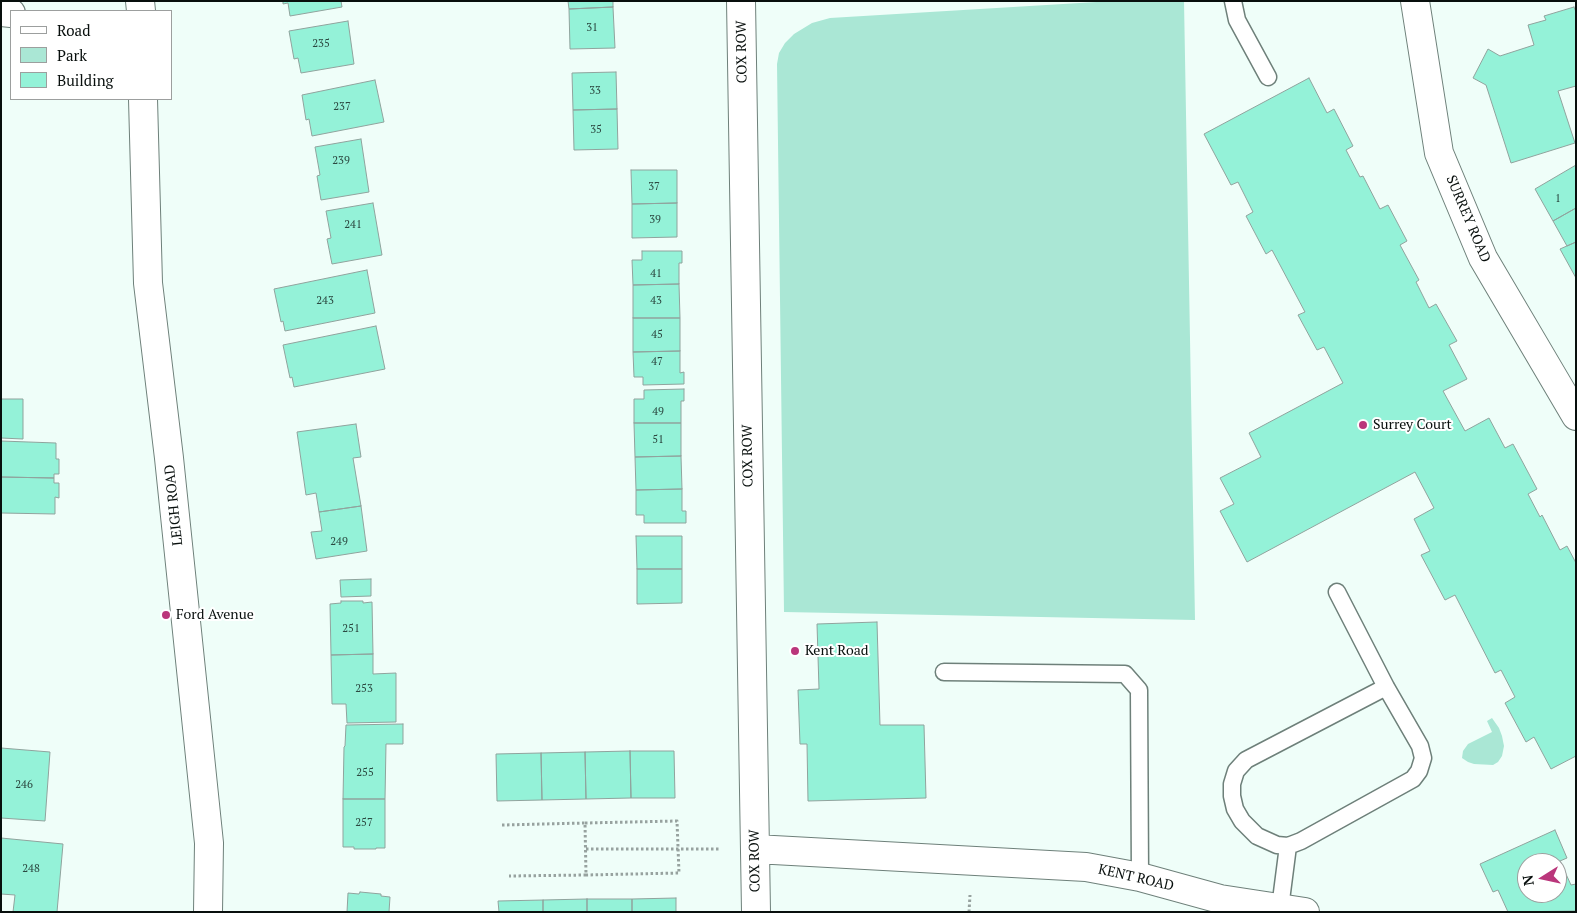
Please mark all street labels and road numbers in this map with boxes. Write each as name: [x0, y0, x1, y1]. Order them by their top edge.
street label: COX ROW: [733, 20, 751, 84]
street label: SURREY ROAD: [1442, 173, 1494, 265]
street label: COX ROW: [739, 424, 757, 488]
street label: LEIGH ROAD: [161, 464, 187, 546]
street label: COX ROW: [746, 829, 764, 893]
street label: KENT ROAD: [1097, 861, 1175, 895]

